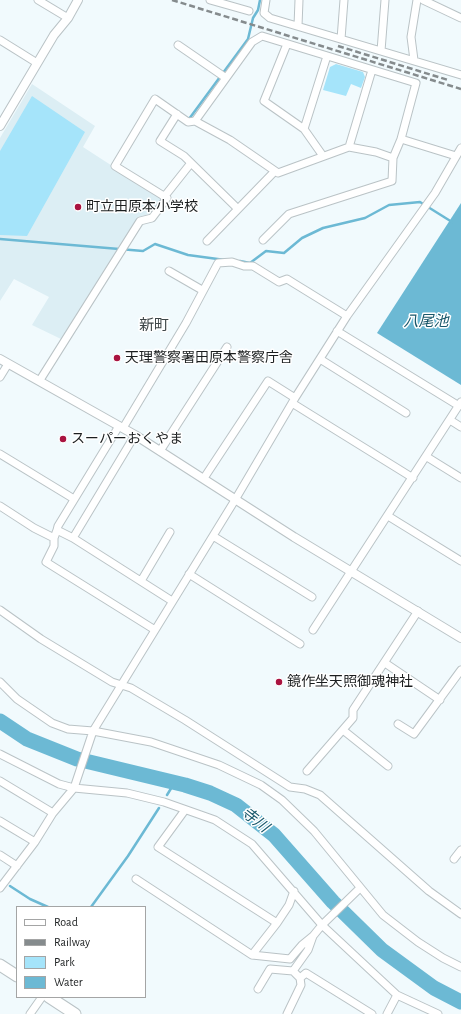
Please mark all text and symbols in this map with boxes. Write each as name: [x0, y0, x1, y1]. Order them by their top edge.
place label: 町立田原本小学校: [86, 199, 198, 215]
marker: 町立田原本小学校: [73, 202, 83, 212]
water label: 八尾池: [404, 312, 448, 330]
district label: 新町: [139, 316, 169, 334]
place label: 天理警察署田原本警察庁舎: [125, 350, 293, 366]
marker: 天理警察署田原本警察庁舎: [112, 353, 122, 363]
place label: スーパーおくやま: [71, 431, 183, 447]
marker: スーパーおくやま: [58, 434, 68, 444]
place label: 鏡作坐天照御魂神社: [287, 674, 413, 690]
marker: 鏡作坐天照御魂神社: [274, 677, 284, 687]
water label: 寺川: [238, 804, 272, 836]
legend: [16, 906, 146, 998]
text: Road: [54, 916, 78, 928]
text: Railway: [54, 936, 90, 948]
text: Park: [54, 956, 75, 968]
text: Water: [54, 976, 83, 988]

